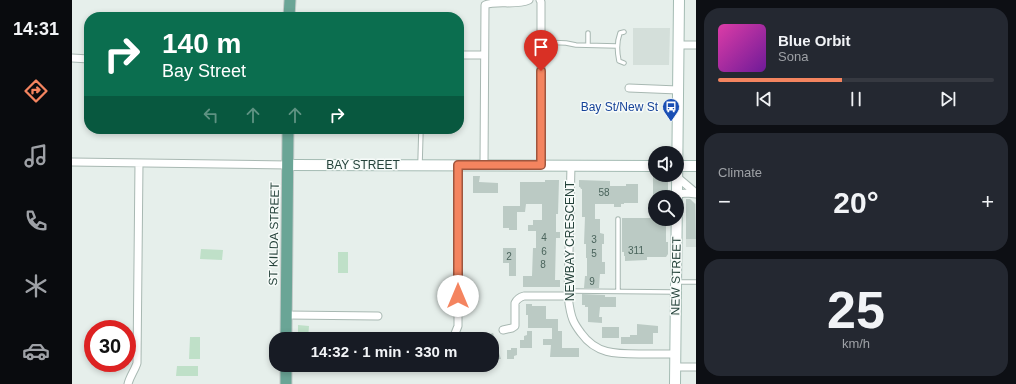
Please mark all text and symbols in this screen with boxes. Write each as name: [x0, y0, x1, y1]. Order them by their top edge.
text: 14:31: [13, 19, 59, 39]
icon: right: [96, 28, 148, 80]
text: 140 m: [162, 28, 241, 59]
pin: [524, 30, 558, 71]
text: Blue Orbit: [778, 32, 851, 49]
icon: arrive: [530, 36, 552, 58]
text: Sona: [778, 49, 808, 64]
text: Bay Street: [162, 61, 246, 81]
icon: directions: [22, 77, 50, 105]
icon: previous: [753, 88, 775, 110]
icon: pause: [845, 88, 867, 110]
icon: next: [937, 88, 959, 110]
bus stop icon: Bay St/New St: [661, 97, 681, 122]
place label: Bay St/New St: [581, 100, 659, 114]
icon: left: [200, 104, 222, 126]
icon: ahead: [242, 104, 264, 126]
icon: ahead: [284, 104, 306, 126]
icon: right: [326, 104, 348, 126]
icon: music: [22, 142, 50, 170]
map controls: [648, 146, 684, 226]
button: sound: [648, 146, 684, 182]
street label: BAY STREET: [326, 158, 400, 172]
text: Climate: [718, 165, 762, 180]
street label: NEWBAY CRESCENT: [563, 180, 577, 301]
street label: ST KILDA STREET: [266, 182, 282, 286]
text: 20°: [833, 186, 879, 219]
house number: 58: [598, 187, 610, 198]
text: −: [718, 189, 731, 214]
text: +: [981, 189, 994, 214]
button: search: [648, 190, 684, 226]
icon: phone: [22, 207, 50, 235]
house number: 4: [541, 232, 547, 243]
house number: 3: [591, 234, 597, 245]
street label: NEW STREET: [668, 236, 684, 315]
house number: 311: [628, 245, 644, 256]
house number: 6: [541, 246, 547, 257]
house number: 5: [591, 248, 597, 259]
house number: 2: [506, 251, 512, 262]
house number: 8: [540, 259, 546, 270]
icon: climate: [22, 272, 50, 300]
position arrow: [437, 275, 479, 317]
house number: 9: [589, 276, 595, 287]
text: 25: [827, 281, 885, 339]
speed limit sign: 30: [84, 320, 136, 372]
text: km/h: [842, 336, 870, 351]
icon: car: [22, 337, 50, 365]
text: 14:32 · 1 min · 330 m: [311, 343, 457, 360]

